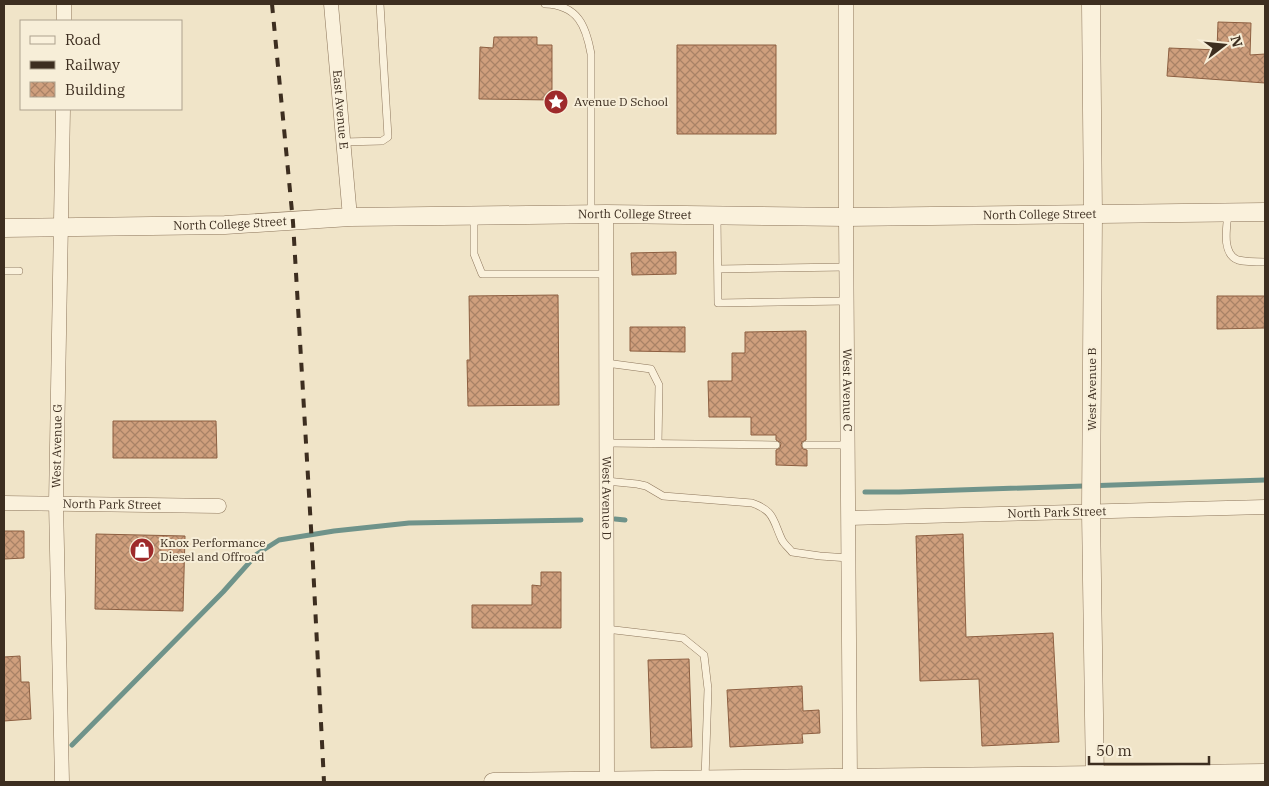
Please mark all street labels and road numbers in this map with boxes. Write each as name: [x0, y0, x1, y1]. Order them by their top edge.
street label: East Avenue E: [330, 69, 352, 150]
street label: North College Street: [578, 206, 692, 222]
street label: North College Street: [983, 206, 1097, 222]
street label: North College Street: [173, 213, 287, 233]
street label: West Avenue B: [1084, 347, 1099, 431]
street label: West Avenue C: [840, 348, 856, 432]
street label: West Avenue G: [48, 404, 65, 488]
street label: West Avenue D: [599, 456, 615, 540]
street label: North Park Street: [62, 496, 162, 512]
street label: North Park Street: [1007, 503, 1107, 521]

